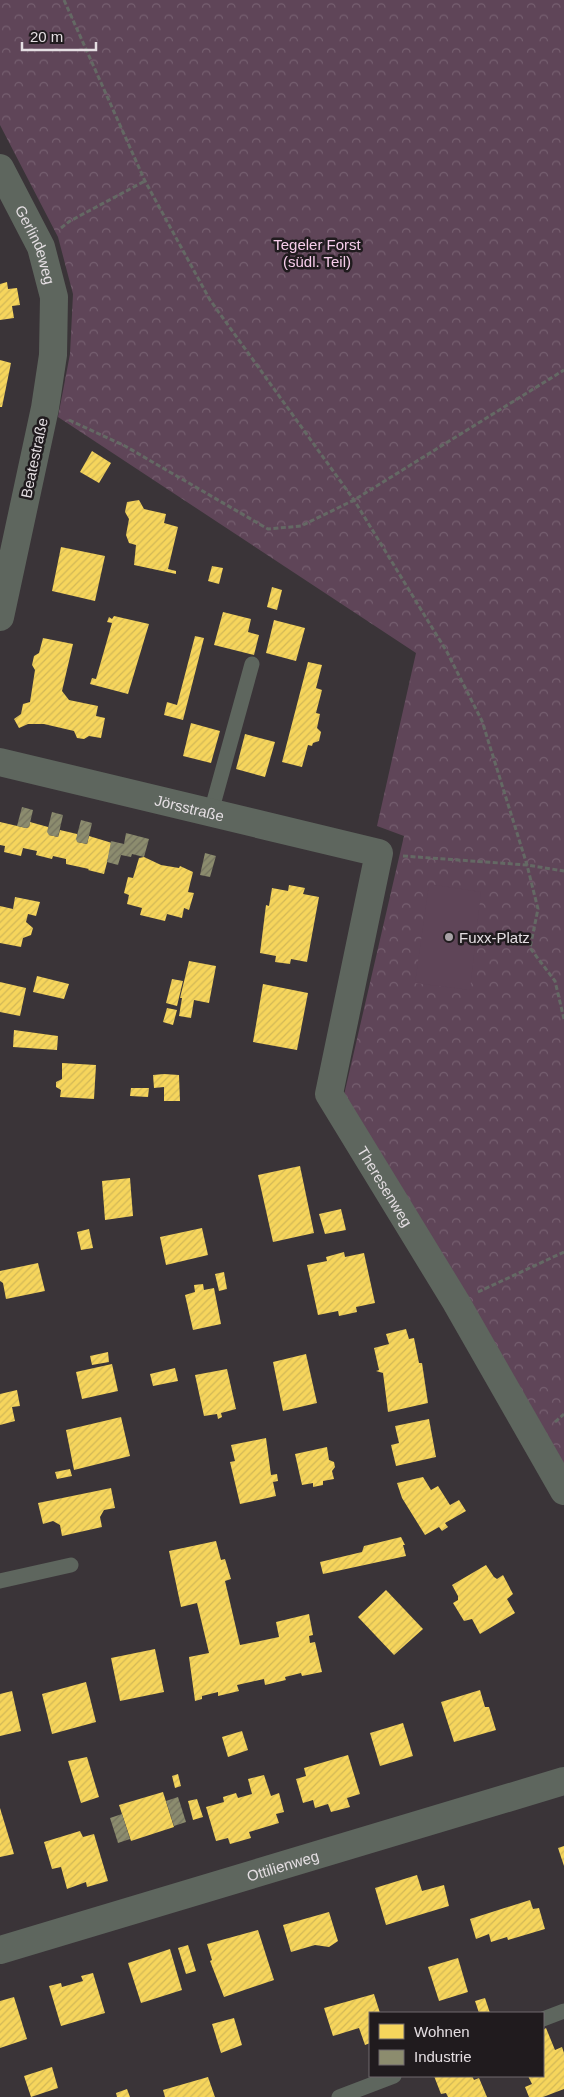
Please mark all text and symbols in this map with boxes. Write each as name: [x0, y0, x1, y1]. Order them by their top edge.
scale bar: [22, 20, 96, 52]
text: 20 m: [30, 28, 63, 45]
street label: Gerlindeweg: [12, 202, 59, 286]
park label: Tegeler Forst (südl. Teil): [273, 236, 362, 270]
street label: Beatestraße: [17, 416, 51, 500]
street label: Jörsstraße: [153, 791, 226, 824]
place label: Fuxx-Platz: [459, 929, 530, 946]
marker: Fuxx-Platz: [443, 931, 455, 943]
street label: Theresenweg: [354, 1143, 416, 1229]
street label: Ottilienweg: [245, 1847, 321, 1884]
legend: [369, 2012, 544, 2077]
text: Wohnen: [414, 2023, 470, 2040]
text: Industrie: [414, 2048, 472, 2065]

